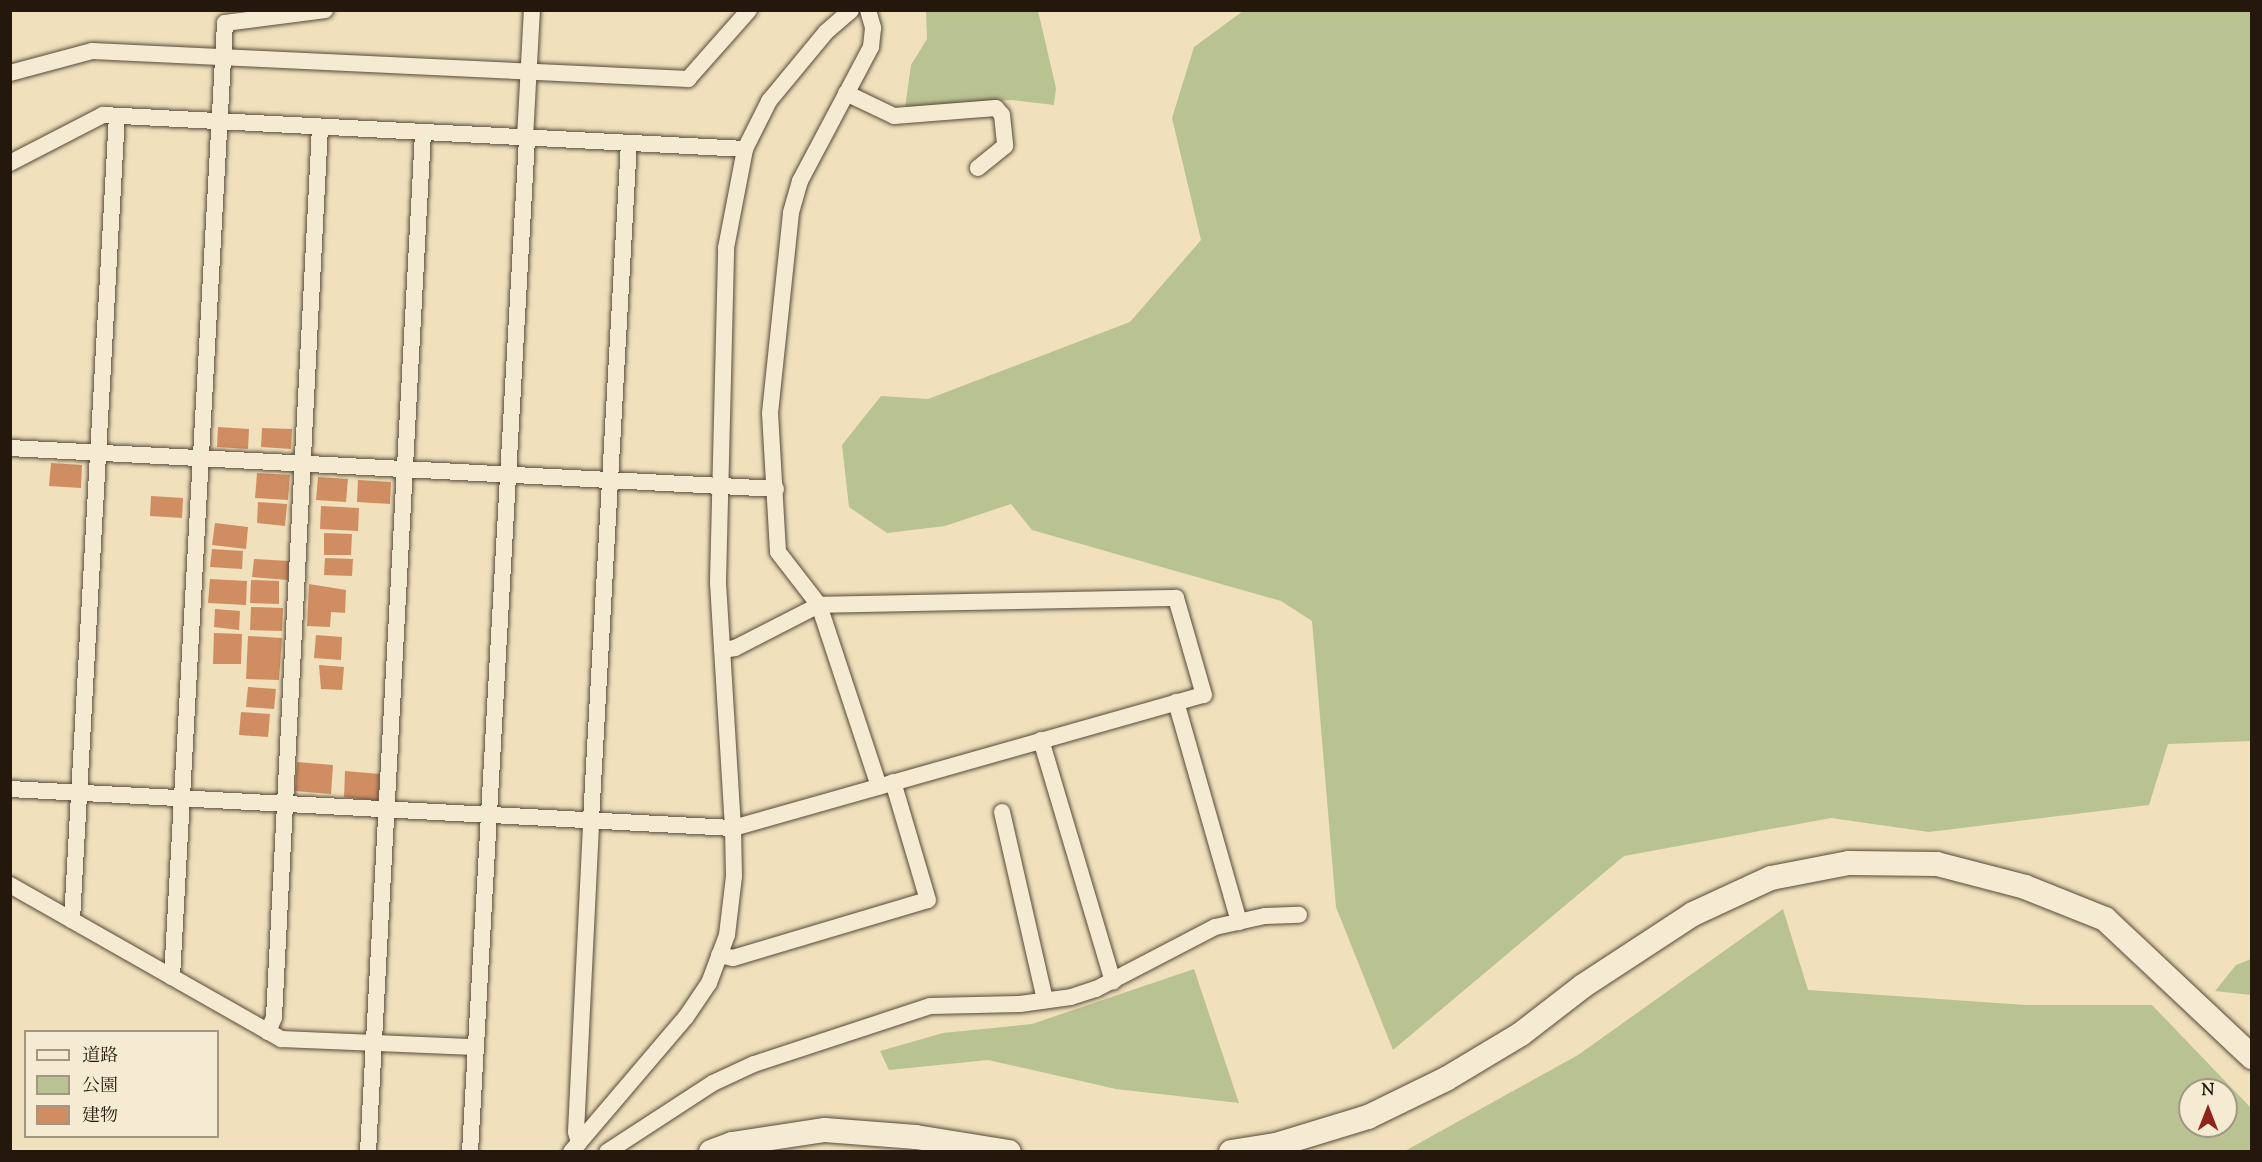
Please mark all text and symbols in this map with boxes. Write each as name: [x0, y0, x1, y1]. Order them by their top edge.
legend: [24, 1030, 219, 1138]
text: 道路: [82, 1044, 118, 1070]
text: 公園: [82, 1074, 118, 1100]
north arrow: [2178, 1078, 2238, 1138]
text: N: [2202, 1080, 2214, 1103]
text: 建物: [82, 1104, 118, 1130]

